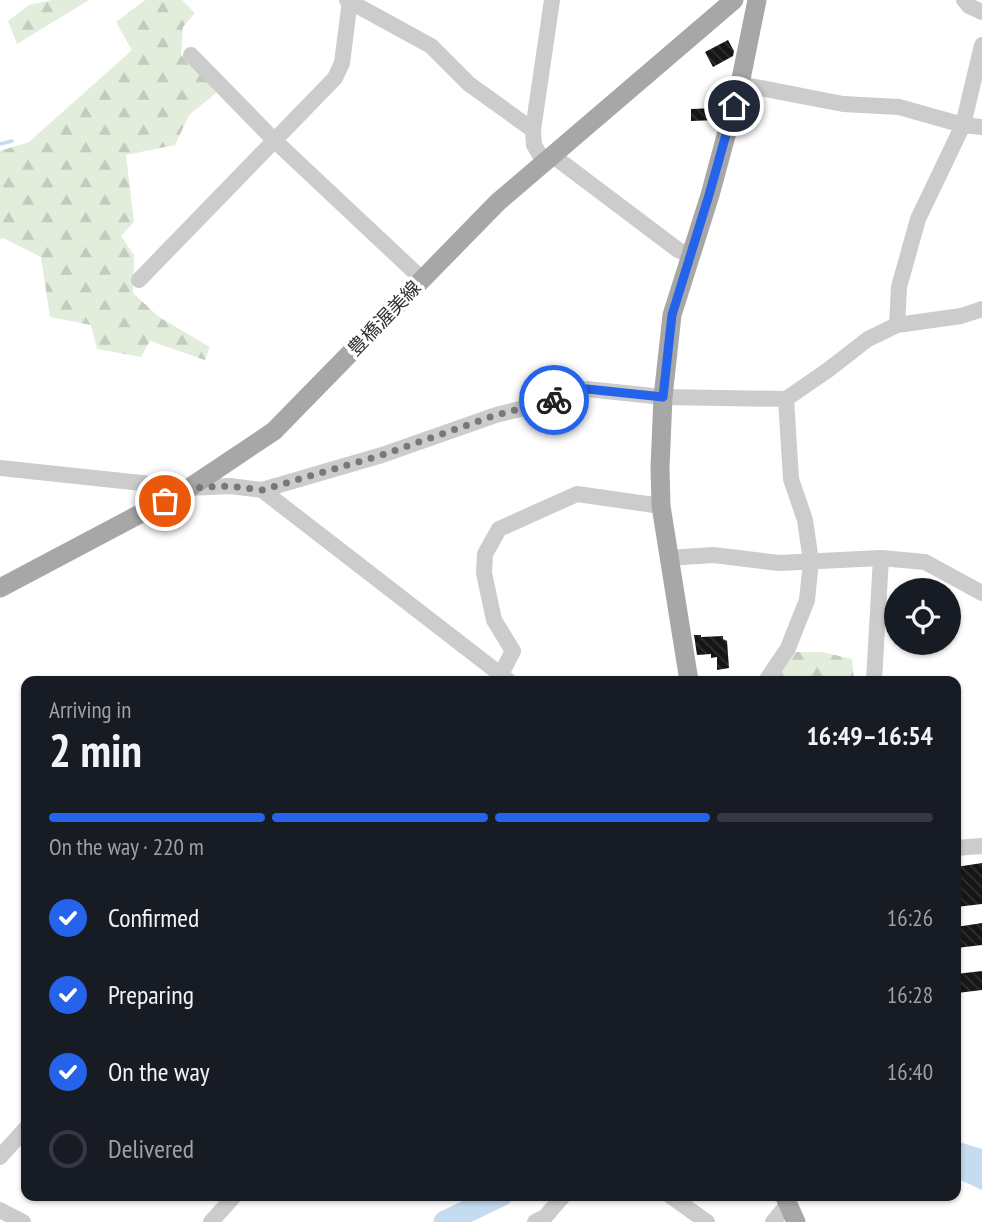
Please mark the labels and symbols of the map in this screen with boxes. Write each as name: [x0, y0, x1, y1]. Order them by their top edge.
pin: [704, 76, 764, 136]
street label: 豊橋渥美線: [342, 275, 426, 361]
courier: [519, 365, 589, 435]
pin: [135, 471, 195, 531]

